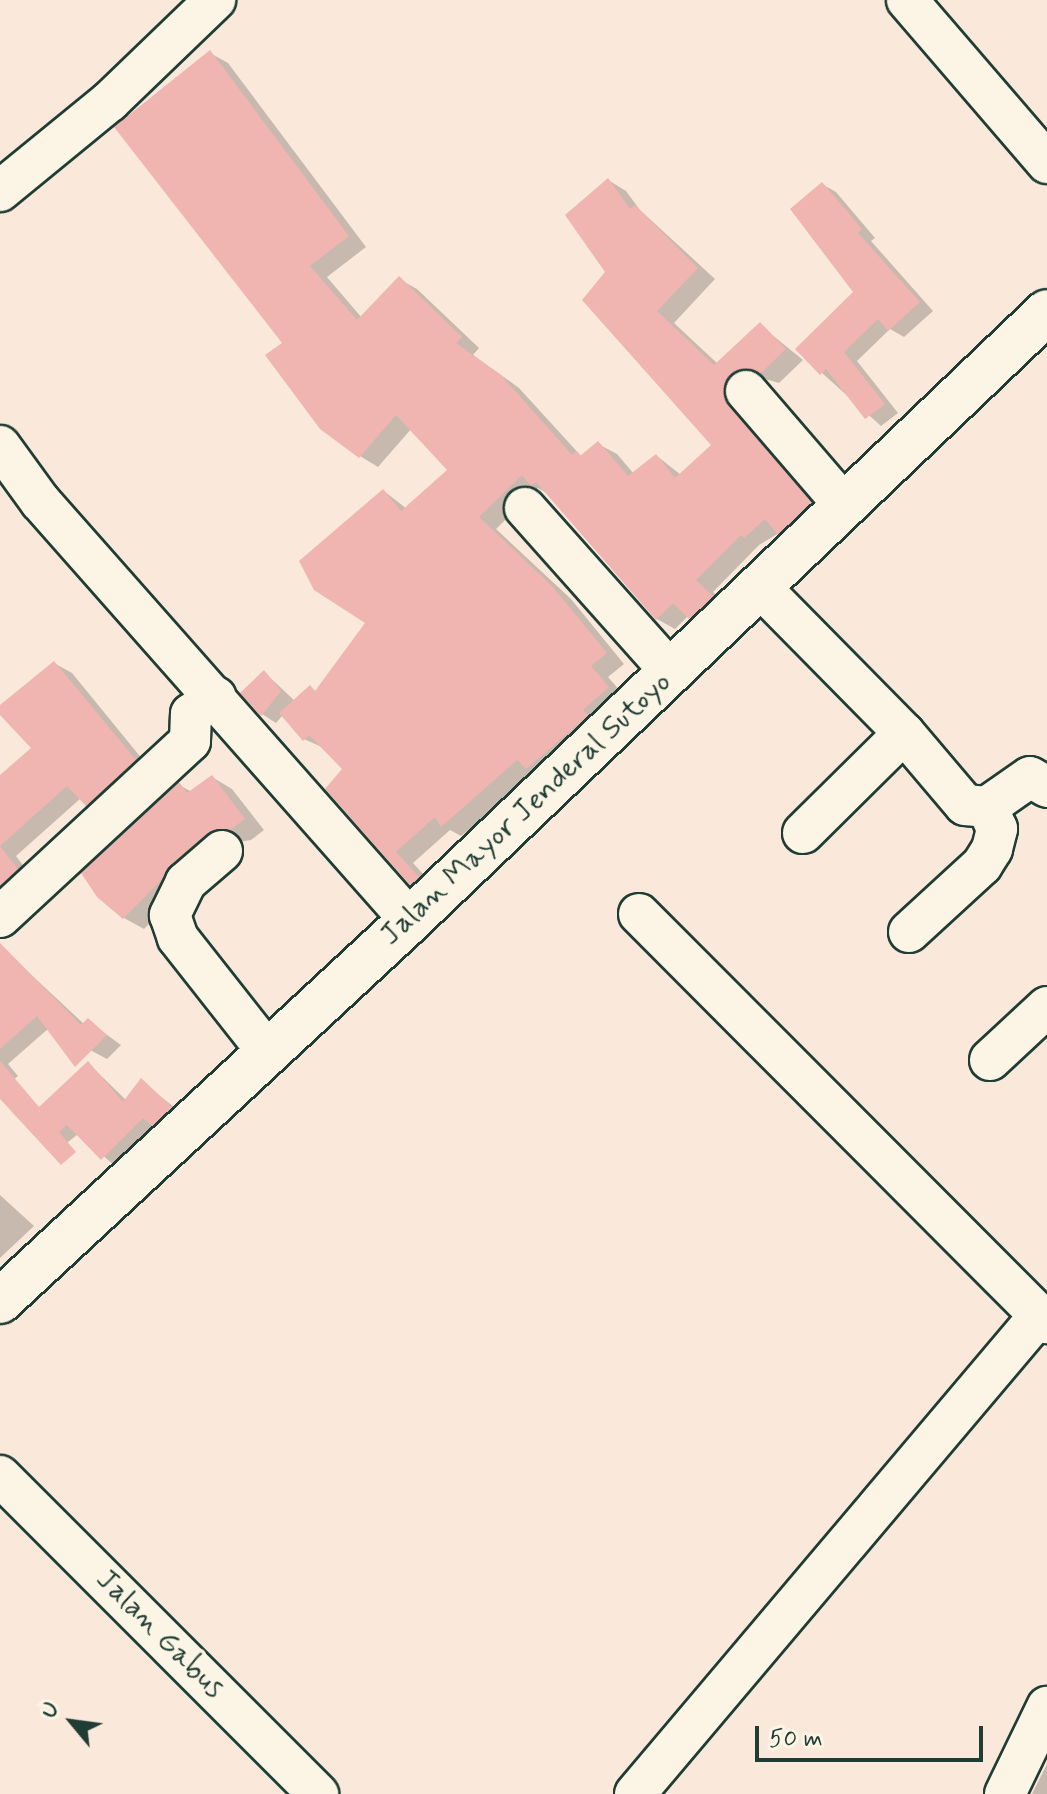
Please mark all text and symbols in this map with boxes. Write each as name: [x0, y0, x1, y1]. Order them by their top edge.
street label: Jalan Mayor Jenderal Sutoyo: [375, 667, 677, 951]
street label: Jalan Gabus: [90, 1564, 230, 1704]
north arrow: [32, 1682, 112, 1762]
text: U: [35, 1697, 67, 1723]
scale bar: [759, 1710, 987, 1760]
text: 50 m: [769, 1724, 823, 1755]

